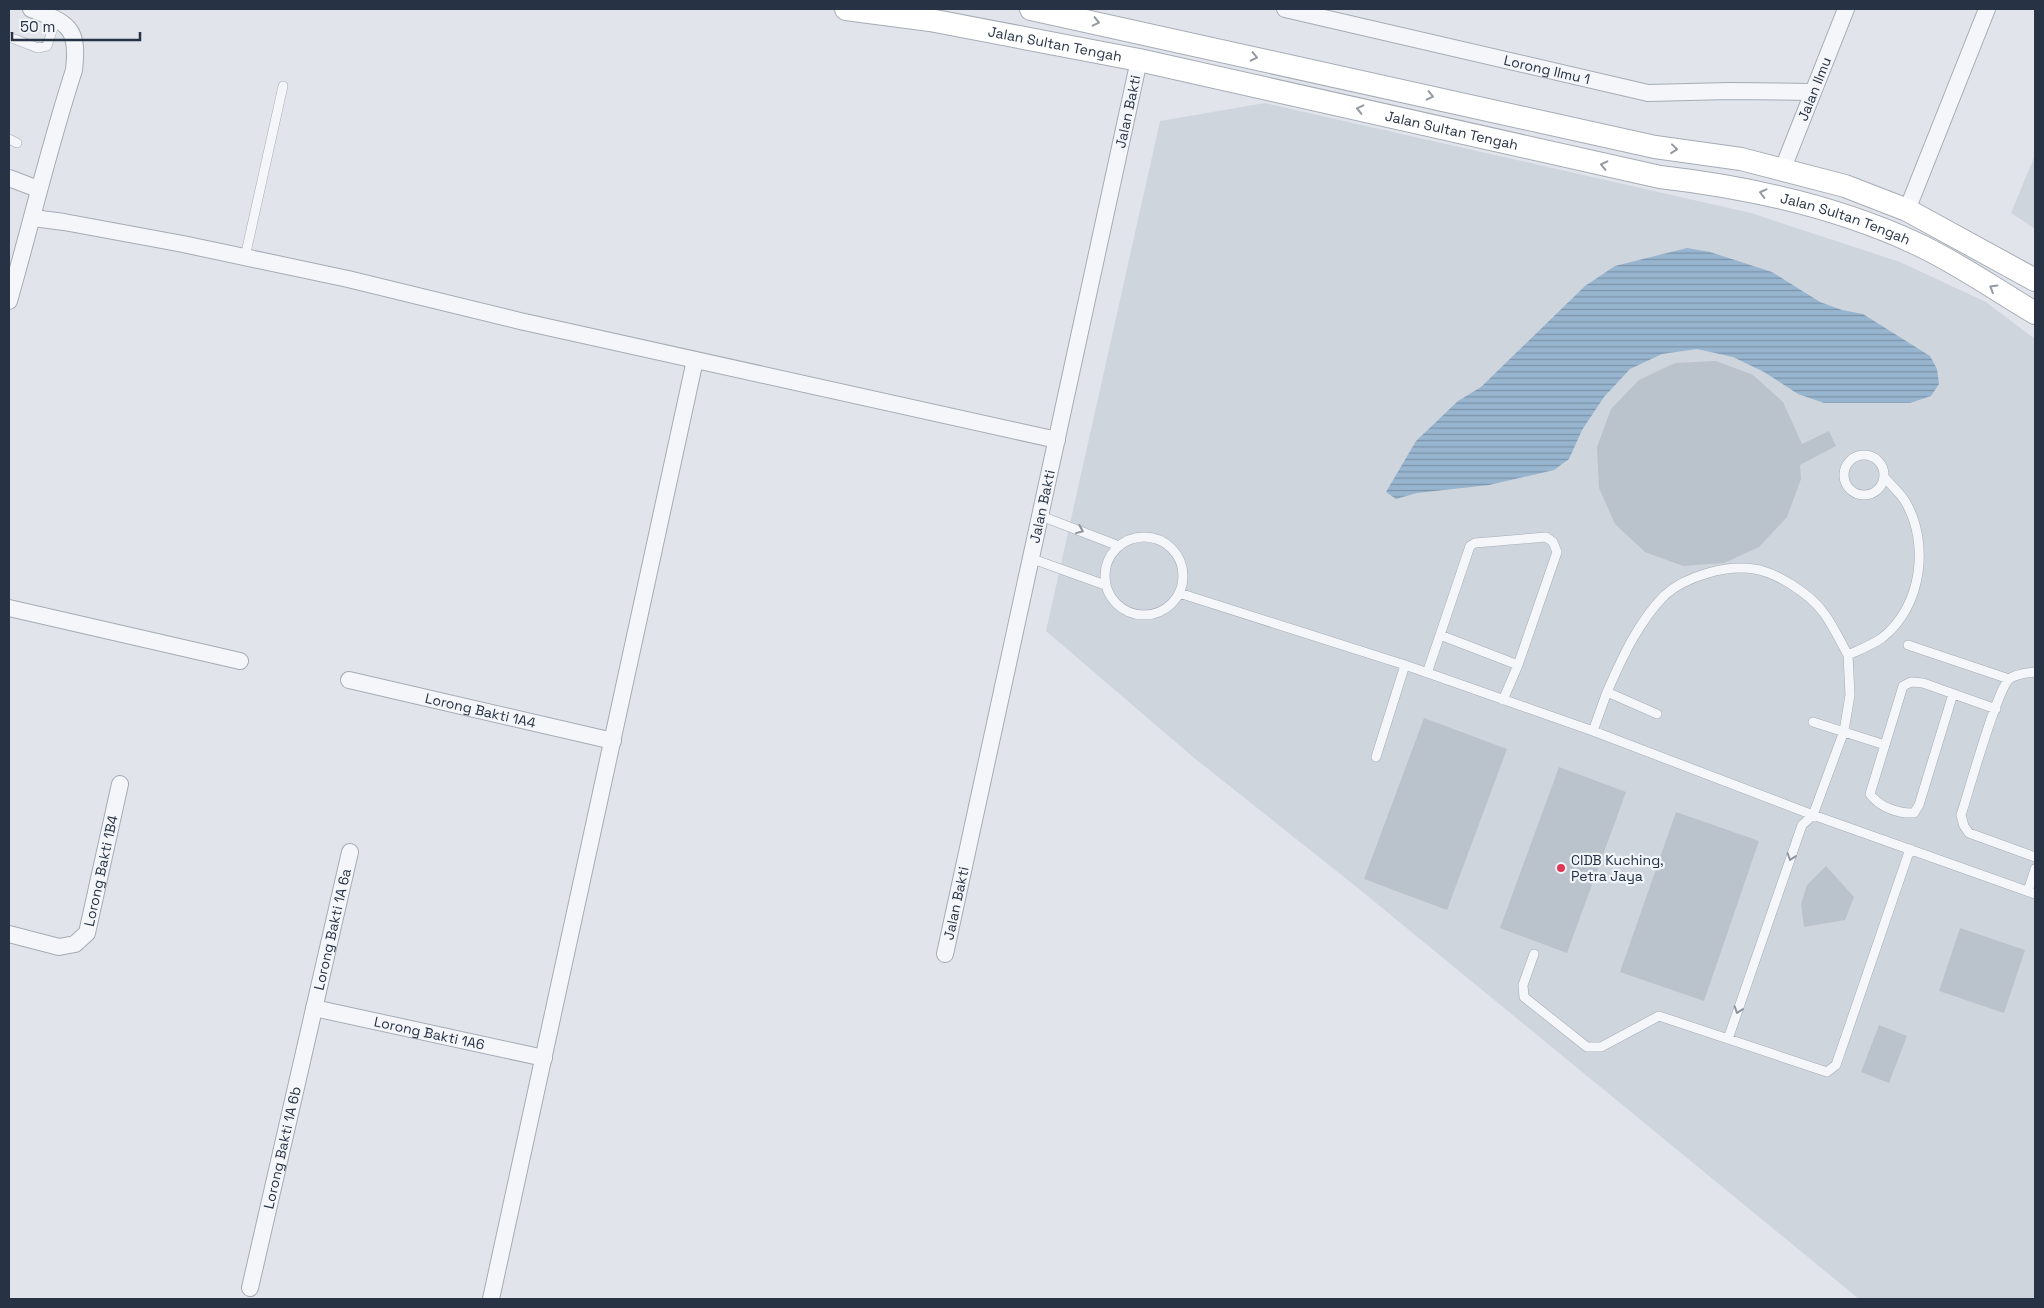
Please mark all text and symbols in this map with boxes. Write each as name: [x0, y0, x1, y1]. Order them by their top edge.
scale bar: [12, 10, 140, 42]
one-way arrow: [1091, 16, 1100, 27]
text: 50 m: [20, 17, 55, 36]
street label: Jalan Sultan Tengah: [987, 22, 1124, 66]
one-way arrow: [1250, 51, 1259, 62]
street label: Lorong Ilmu 1: [1502, 51, 1592, 88]
street label: Jalan Ilmu: [1794, 54, 1835, 123]
street label: Jalan Bakti: [1111, 73, 1144, 150]
one-way arrow: [1426, 91, 1434, 101]
one-way arrow: [1355, 105, 1364, 115]
street label: Jalan Sultan Tengah: [1383, 107, 1520, 154]
one-way arrow: [1671, 143, 1679, 154]
one-way arrow: [1599, 160, 1608, 170]
one-way arrow: [1759, 188, 1768, 199]
street label: Jalan Sultan Tengah: [1779, 189, 1913, 249]
one-way arrow: [1990, 284, 1999, 294]
street label: Jalan Bakti: [1025, 468, 1059, 545]
one-way arrow: [1075, 524, 1084, 534]
street label: Lorong Bakti 1A4: [423, 689, 538, 732]
street label: Lorong Bakti 1B4: [80, 813, 122, 928]
place label: CIDB Kuching, Petra Jaya: [1571, 851, 1664, 885]
one-way arrow: [1787, 852, 1797, 861]
marker: CIDB Kuching, Petra Jaya: [1555, 862, 1567, 874]
street label: Jalan Bakti: [939, 865, 973, 941]
street label: Lorong Bakti 1A 6a: [310, 867, 355, 992]
one-way arrow: [1734, 1006, 1744, 1014]
street label: Lorong Bakti 1A6: [372, 1012, 486, 1054]
street label: Lorong Bakti 1A 6b: [259, 1085, 305, 1211]

